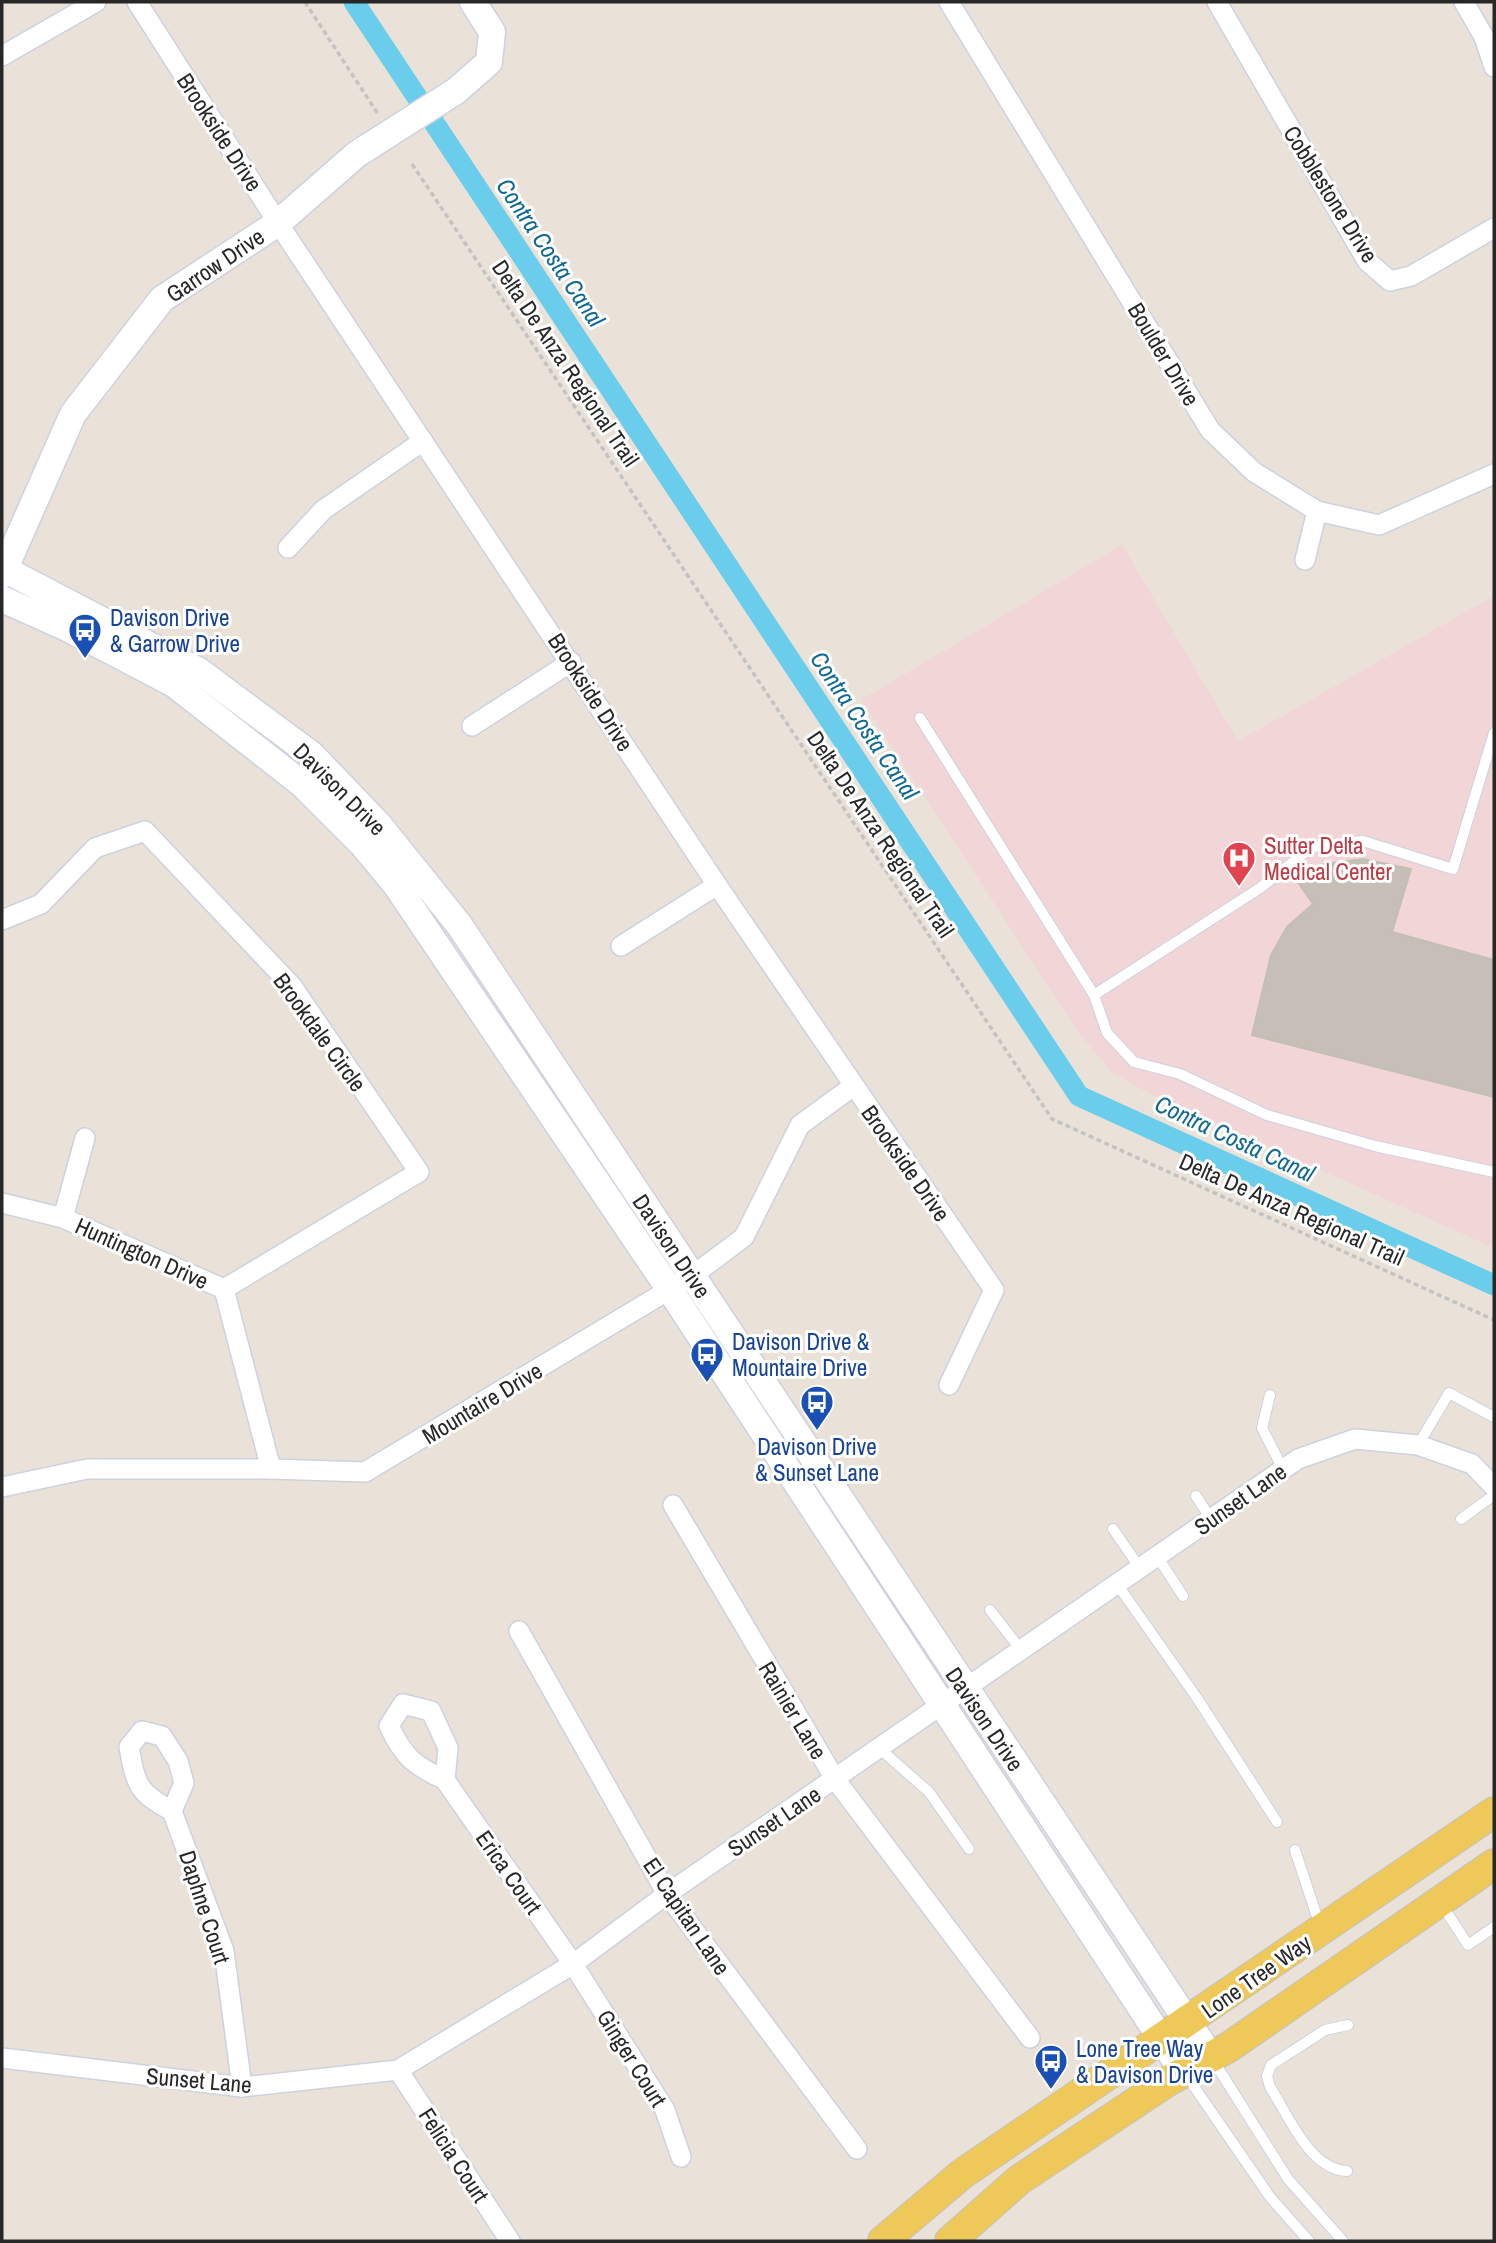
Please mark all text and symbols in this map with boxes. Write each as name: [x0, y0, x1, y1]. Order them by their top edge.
street label: Brookside Drive: [170, 67, 270, 197]
street label: Cobblestone Drive: [1276, 120, 1386, 268]
water label: Contra Costa Canal: [489, 171, 613, 333]
street label: Garrow Drive: [160, 221, 270, 309]
street label: Delta De Anza Regional Trail: [485, 254, 647, 472]
street label: Boulder Drive: [1121, 297, 1207, 411]
place label: Davison Drive & Garrow Drive: [110, 602, 240, 659]
bus stop icon: Davison Drive & Garrow Drive: [66, 611, 104, 660]
street label: Brookside Drive: [541, 627, 641, 757]
water label: Contra Costa Canal: [803, 644, 927, 806]
street label: Delta De Anza Regional Trail: [800, 725, 962, 943]
street label: Davison Drive: [287, 736, 393, 842]
place label: Sutter Delta Medical Center: [1264, 830, 1393, 887]
hospital icon: Sutter Delta Medical Center: [1220, 839, 1258, 888]
street label: Brookdale Circle: [266, 966, 374, 1098]
water label: Contra Costa Canal: [1150, 1087, 1321, 1189]
street label: Brookside Drive: [855, 1099, 957, 1227]
street label: Delta De Anza Regional Trail: [1175, 1145, 1409, 1273]
street label: Davison Drive: [626, 1188, 718, 1304]
street label: Huntington Drive: [71, 1210, 213, 1296]
place label: Davison Drive & Mountaire Drive: [732, 1326, 870, 1383]
bus stop icon: Davison Drive & Mountaire Drive: [688, 1335, 726, 1384]
street label: Mountaire Drive: [416, 1355, 548, 1451]
bus stop icon: Davison Drive & Sunset Lane: [798, 1383, 836, 1432]
place label: Davison Drive & Sunset Lane: [755, 1431, 879, 1488]
street label: Sunset Lane: [1188, 1456, 1292, 1542]
street label: Rainier Lane: [752, 1655, 834, 1765]
street label: Davison Drive: [939, 1661, 1031, 1777]
street label: Sunset Lane: [721, 1779, 827, 1863]
street label: Erica Court: [469, 1824, 549, 1920]
street label: Daphne Court: [172, 1846, 238, 1968]
street label: El Capitan Lane: [636, 1851, 738, 1981]
street label: Lone Tree Way: [1195, 1926, 1317, 2025]
street label: Ginger Court: [590, 2004, 674, 2112]
place label: Lone Tree Way & Davison Drive: [1076, 2033, 1213, 2090]
bus stop icon: Lone Tree Way & Davison Drive: [1032, 2042, 1070, 2091]
street label: Sunset Lane: [145, 2060, 253, 2100]
street label: Felicia Court: [412, 2102, 496, 2208]

